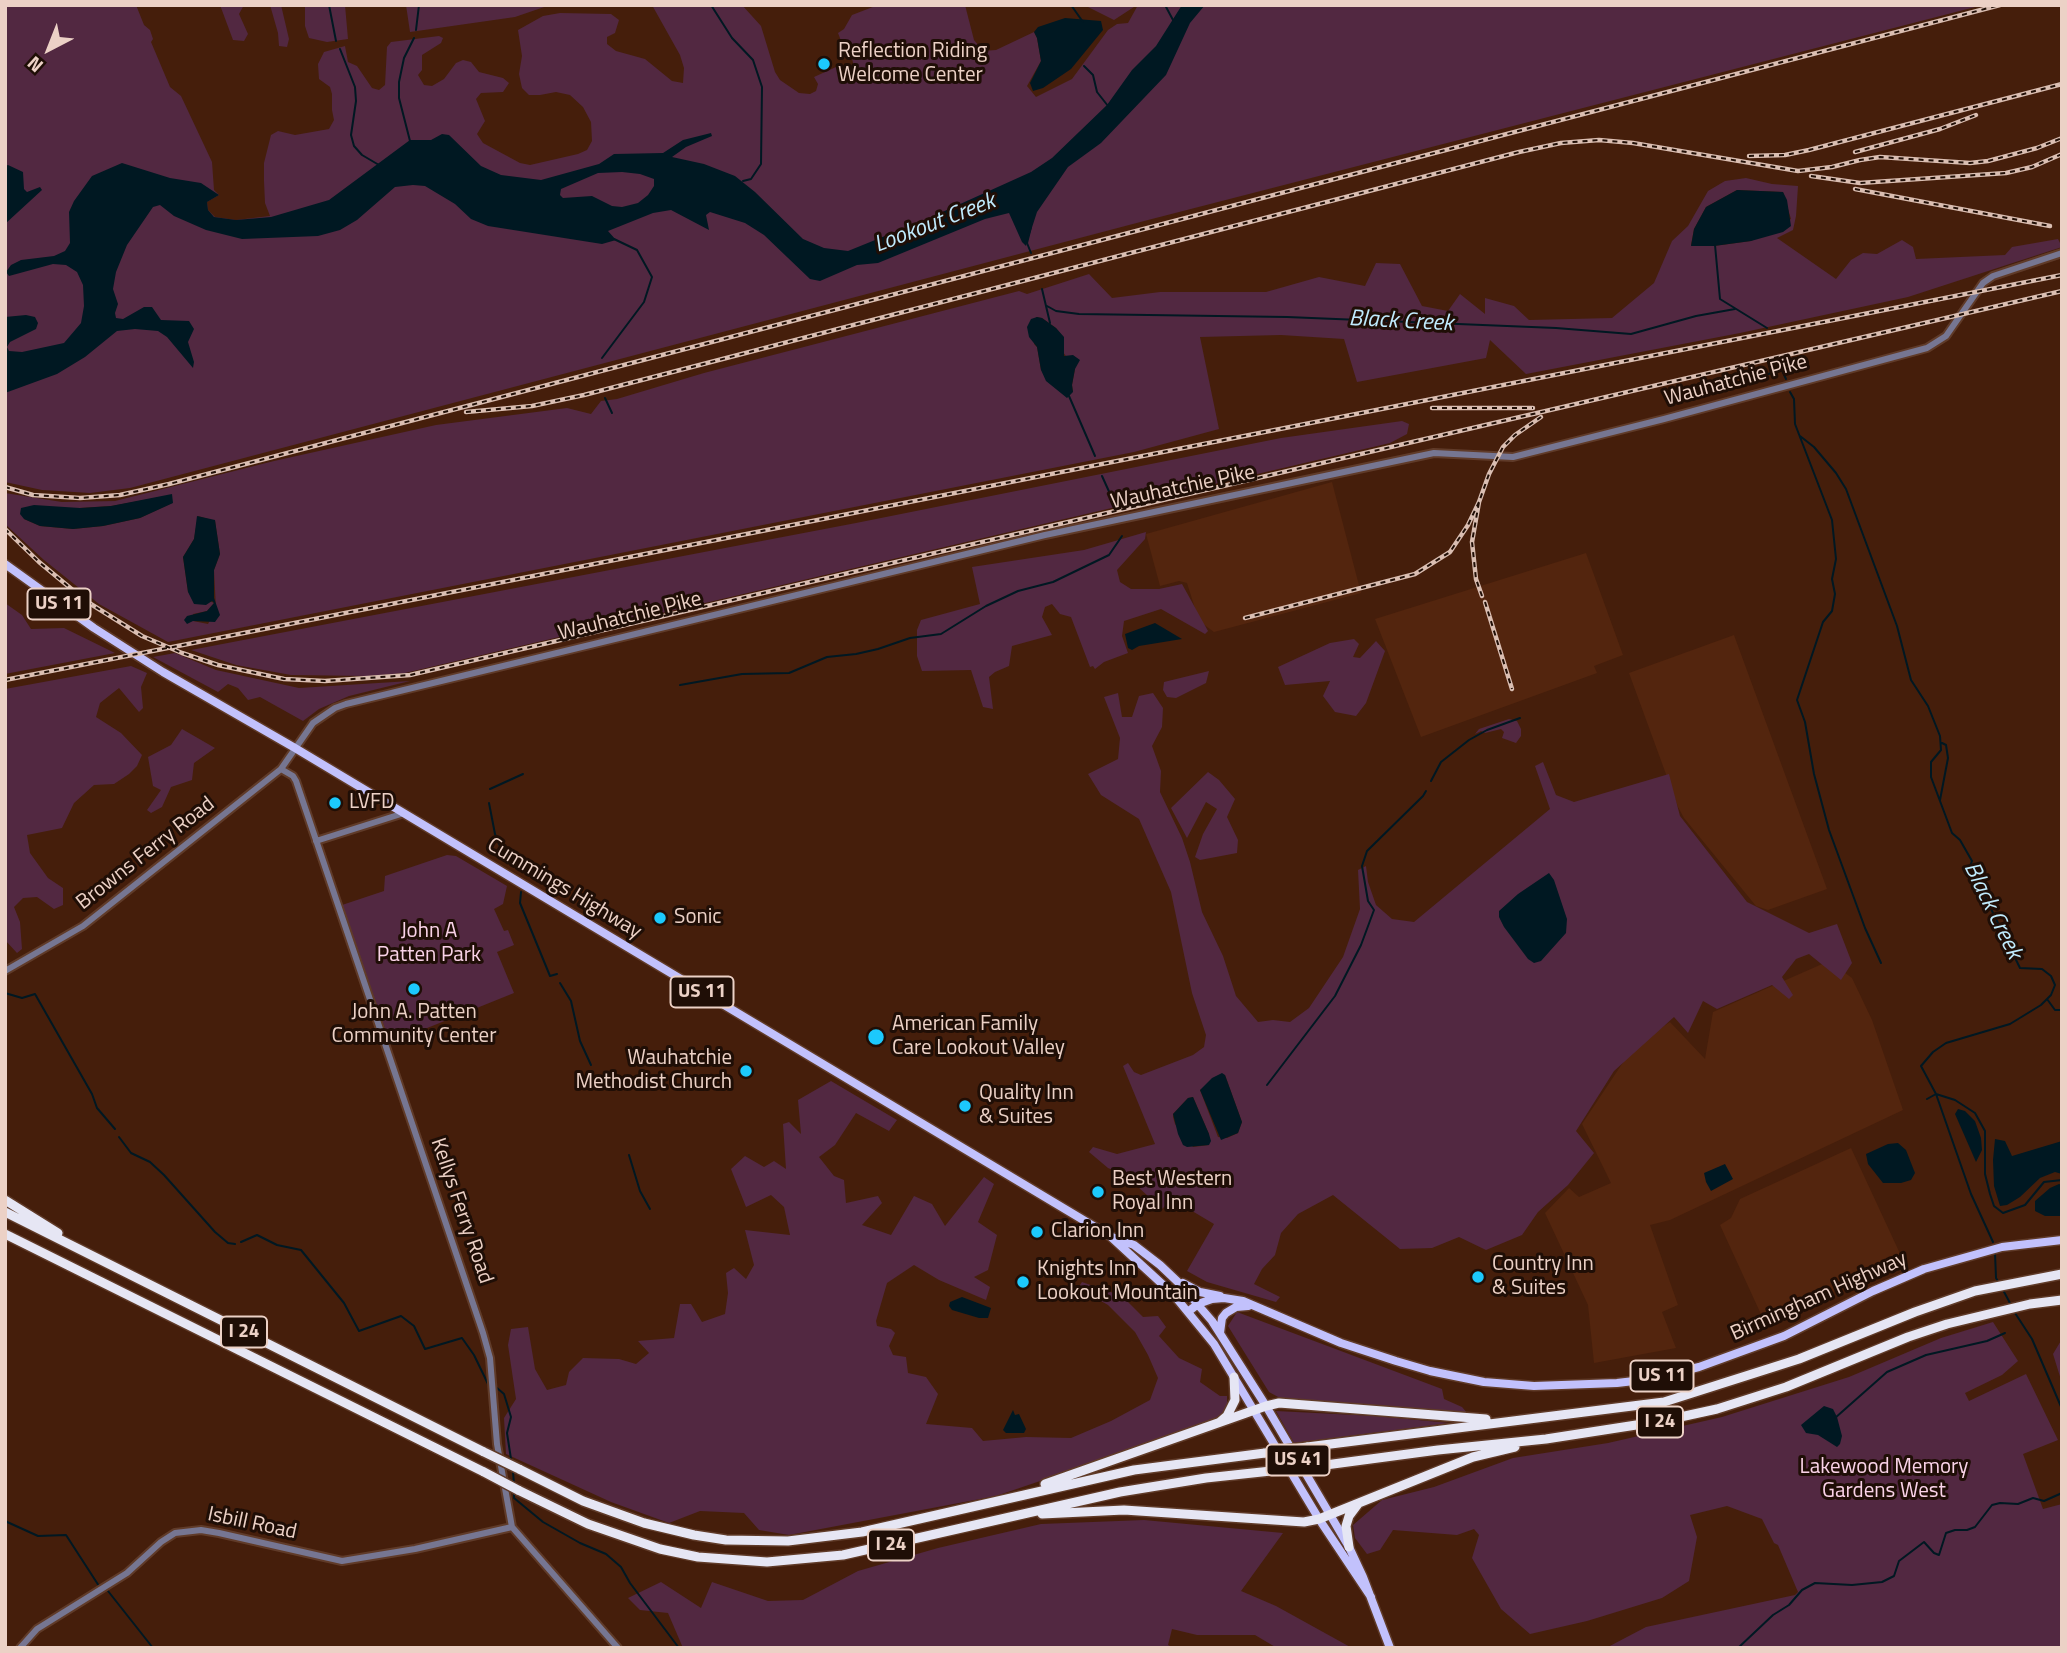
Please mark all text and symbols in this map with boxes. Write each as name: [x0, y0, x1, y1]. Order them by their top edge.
north arrow: [14, 14, 84, 84]
place label: Reflection Riding Welcome Center: [838, 39, 987, 89]
text: N: [20, 50, 49, 80]
marker: Reflection Riding Welcome Center: [816, 56, 832, 72]
water label: Lookout Creek: [871, 188, 999, 260]
water label: Black Creek: [1348, 305, 1454, 339]
street label: Wauhatchie Pike: [1662, 350, 1810, 412]
street label: Wauhatchie Pike: [1109, 460, 1257, 516]
street label: Wauhatchie Pike: [556, 587, 704, 647]
road number: US 11: [28, 589, 90, 620]
place label: LVFD: [349, 790, 395, 816]
street label: Browns Ferry Road: [72, 792, 220, 916]
marker: LVFD: [327, 795, 343, 811]
street label: Cummings Highway: [482, 833, 646, 945]
water label: Black Creek: [1957, 858, 2027, 964]
place label: Sonic: [674, 905, 722, 931]
marker: Sonic: [652, 910, 668, 926]
park label: John A Patten Park: [377, 919, 481, 969]
road number: US 11: [670, 976, 734, 1008]
marker: John A. Patten Community Center: [406, 981, 422, 997]
place label: John A. Patten Community Center: [332, 1000, 496, 1050]
place label: American Family Care Lookout Valley: [892, 1012, 1065, 1062]
marker: American Family Care Lookout Valley: [866, 1027, 886, 1047]
place label: Wauhatchie Methodist Church: [575, 1046, 732, 1096]
marker: Wauhatchie Methodist Church: [738, 1063, 754, 1079]
place label: Quality Inn & Suites: [979, 1081, 1074, 1131]
marker: Quality Inn & Suites: [957, 1098, 973, 1114]
street label: Kellys Ferry Road: [424, 1135, 498, 1287]
place label: Best Western Royal Inn: [1112, 1167, 1232, 1217]
marker: Best Western Royal Inn: [1090, 1184, 1106, 1200]
place label: Clarion Inn: [1051, 1219, 1144, 1245]
marker: Clarion Inn: [1029, 1224, 1045, 1240]
street label: Birmingham Highway: [1727, 1247, 1911, 1347]
place label: Country Inn & Suites: [1492, 1252, 1594, 1302]
place label: Knights Inn Lookout Mountain: [1037, 1257, 1198, 1307]
marker: Country Inn & Suites: [1470, 1269, 1486, 1285]
marker: Knights Inn Lookout Mountain: [1015, 1274, 1031, 1290]
road number: I 24: [221, 1316, 267, 1348]
road number: US 11: [1630, 1360, 1694, 1392]
road number: I 24: [1637, 1406, 1683, 1438]
road number: US 41: [1266, 1444, 1330, 1476]
park label: Lakewood Memory Gardens West: [1800, 1455, 1968, 1505]
street label: Isbill Road: [205, 1502, 299, 1546]
road number: I 24: [868, 1530, 914, 1560]

